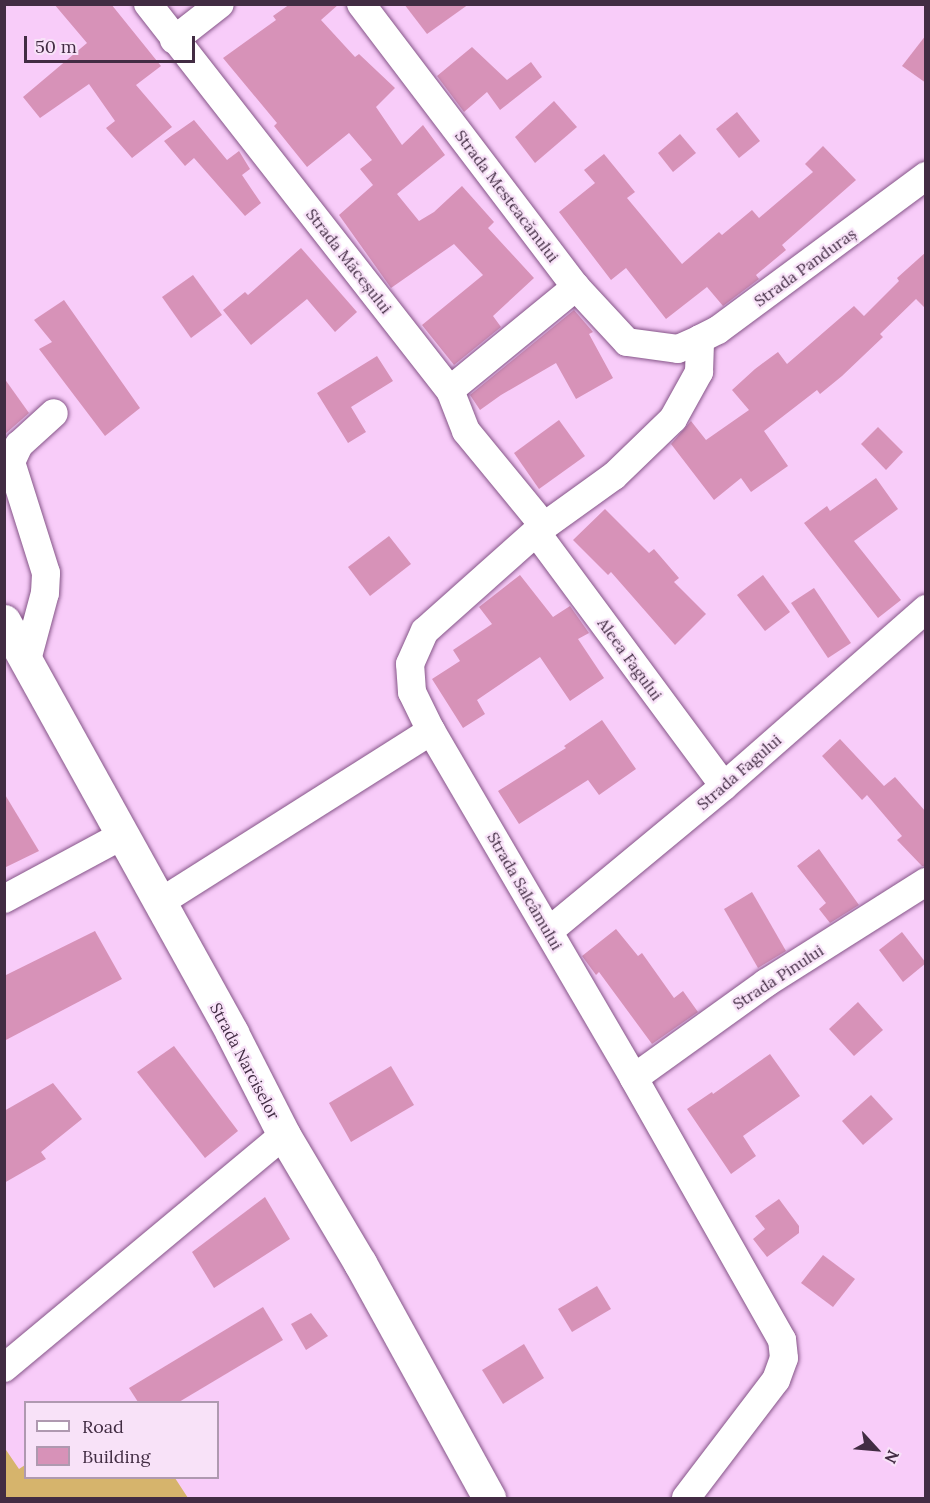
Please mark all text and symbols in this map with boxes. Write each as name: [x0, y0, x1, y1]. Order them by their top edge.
scale bar: [27, 24, 198, 62]
text: 50 m: [35, 35, 77, 58]
street label: Strada Mesteacănului: [451, 126, 563, 266]
street label: Strada Măceșului: [302, 205, 396, 317]
street label: Strada Panduraș: [750, 224, 860, 310]
street label: Aleea Fagului: [594, 614, 666, 704]
street label: Strada Fagului: [693, 730, 785, 814]
street label: Strada Salcâmului: [483, 829, 567, 953]
street label: Strada Pinului: [729, 941, 827, 1013]
street label: Strada Narciselor: [206, 999, 284, 1123]
legend: [24, 1401, 219, 1479]
text: Road: [82, 1415, 124, 1438]
north arrow: [846, 1419, 906, 1479]
text: Building: [82, 1445, 150, 1468]
text: N: [880, 1447, 904, 1467]

